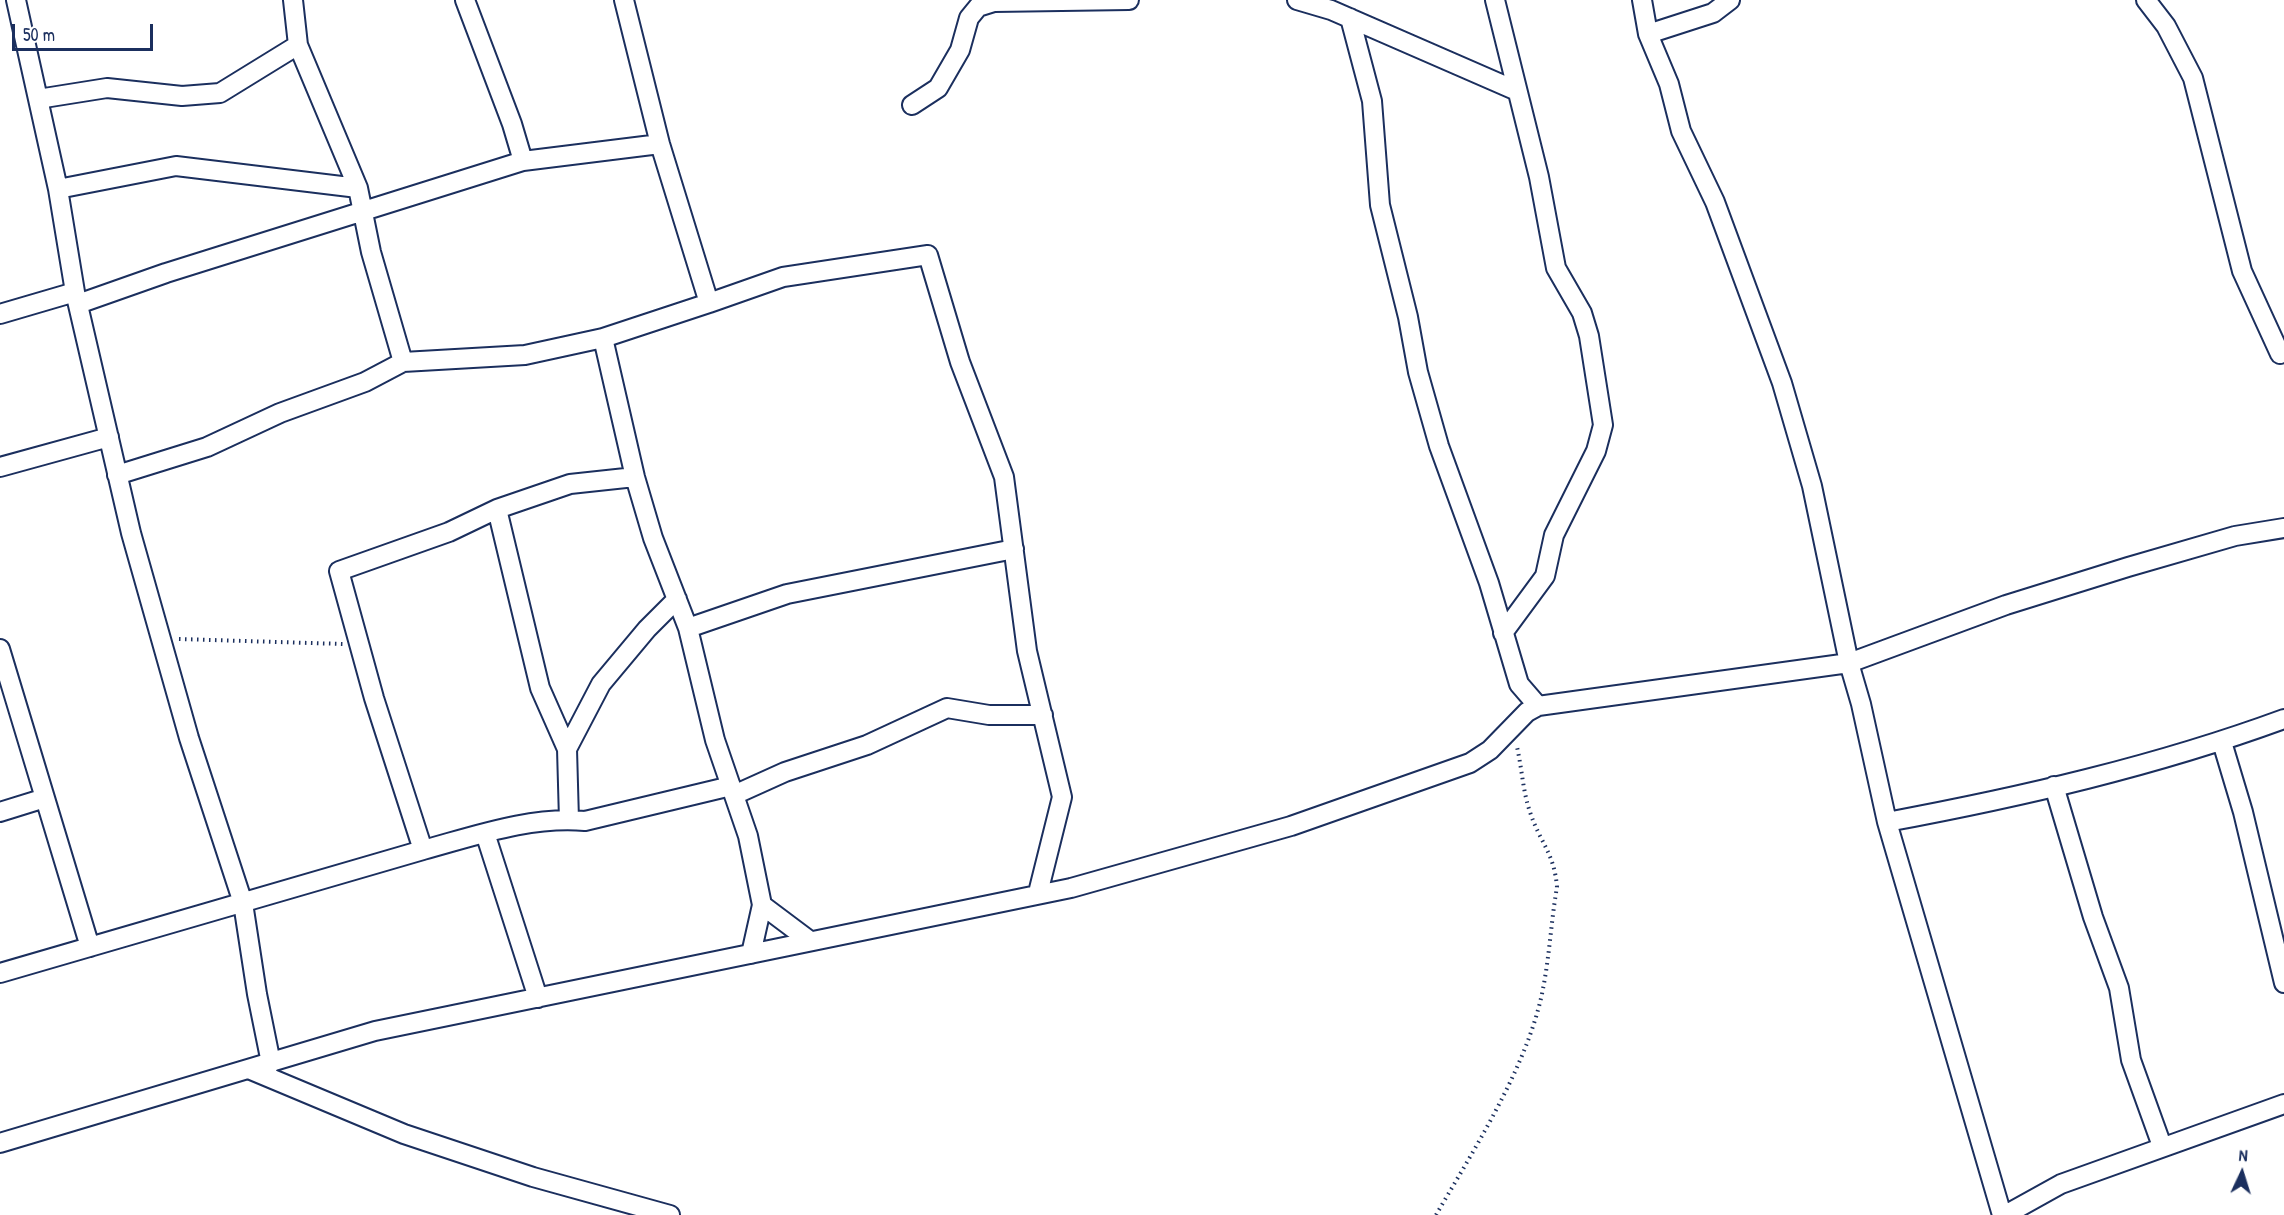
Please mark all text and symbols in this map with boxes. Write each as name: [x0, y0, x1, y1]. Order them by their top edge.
scale bar: [15, 12, 156, 50]
text: 50 m: [23, 22, 55, 47]
north arrow: [2212, 1143, 2272, 1203]
text: N: [2238, 1144, 2248, 1166]

